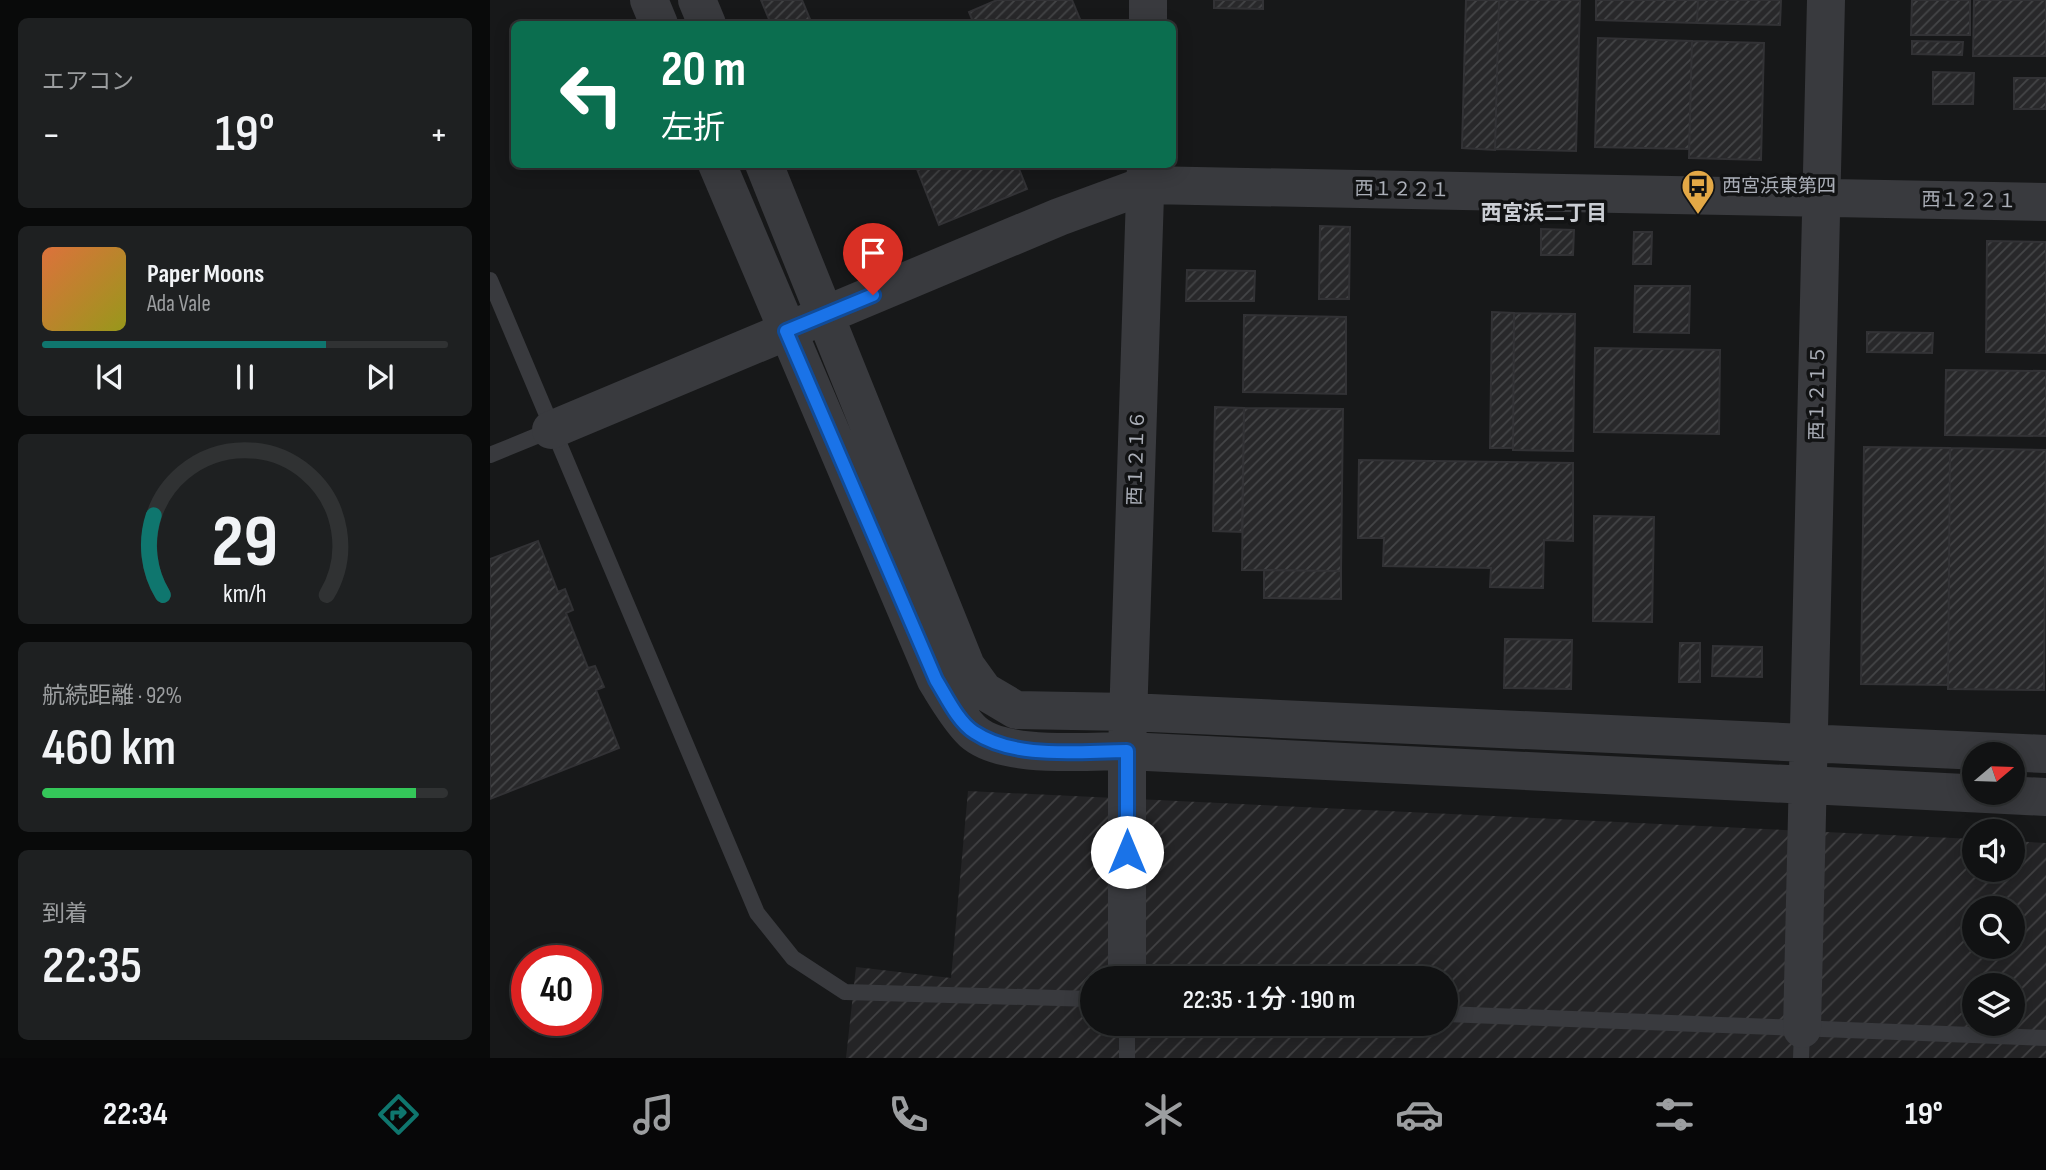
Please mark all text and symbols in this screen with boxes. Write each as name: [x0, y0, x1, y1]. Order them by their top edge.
text: 20 m: [661, 41, 746, 100]
icon: left: [546, 49, 637, 140]
text: エアコン: [42, 68, 134, 96]
text: 19°: [215, 103, 275, 166]
text: 左折: [661, 109, 725, 148]
text: −: [42, 113, 61, 158]
text: +: [429, 113, 448, 158]
bus stop icon: 西宮浜東第四: [1679, 167, 1717, 216]
place label: 西宮浜東第四: [1722, 175, 1836, 198]
street label: 西１２２１: [1354, 178, 1450, 202]
street label: 西１２２１: [1921, 189, 2017, 213]
district label: 西宮浜二丁目: [1481, 201, 1607, 226]
pin: [843, 223, 903, 295]
icon: arrive: [854, 234, 892, 272]
text: Paper Moons: [147, 259, 264, 290]
text: Ada Vale: [147, 290, 211, 318]
street label: 西１２１５: [1806, 345, 1830, 441]
icon: previous: [91, 358, 129, 396]
icon: pause: [226, 358, 264, 396]
icon: next: [361, 358, 399, 396]
street label: 西１２１６: [1124, 410, 1150, 506]
text: 29: [212, 499, 278, 587]
text: km/h: [223, 579, 267, 610]
text: 航続距離 · 92%: [42, 682, 182, 710]
text: 460 km: [42, 717, 176, 780]
north arrow: [1962, 742, 2025, 805]
map controls: [1962, 742, 2025, 1036]
position arrow: [1090, 815, 1164, 889]
button: sound: [1962, 819, 2025, 882]
button: search: [1962, 896, 2025, 959]
text: 到着: [42, 900, 88, 928]
text: 22:35: [42, 935, 142, 998]
speed limit sign: 40: [511, 945, 602, 1036]
button: layers: [1962, 973, 2025, 1036]
text: 22:35 · 1 分 · 190 m: [1183, 985, 1355, 1016]
icon: directions: [374, 1090, 423, 1139]
icon: music: [629, 1090, 678, 1139]
icon: phone: [884, 1090, 933, 1139]
icon: climate: [1139, 1090, 1188, 1139]
icon: car: [1395, 1090, 1444, 1139]
icon: filters: [1650, 1090, 1699, 1139]
text: 22:34: [103, 1095, 168, 1134]
text: 19°: [1905, 1095, 1943, 1134]

